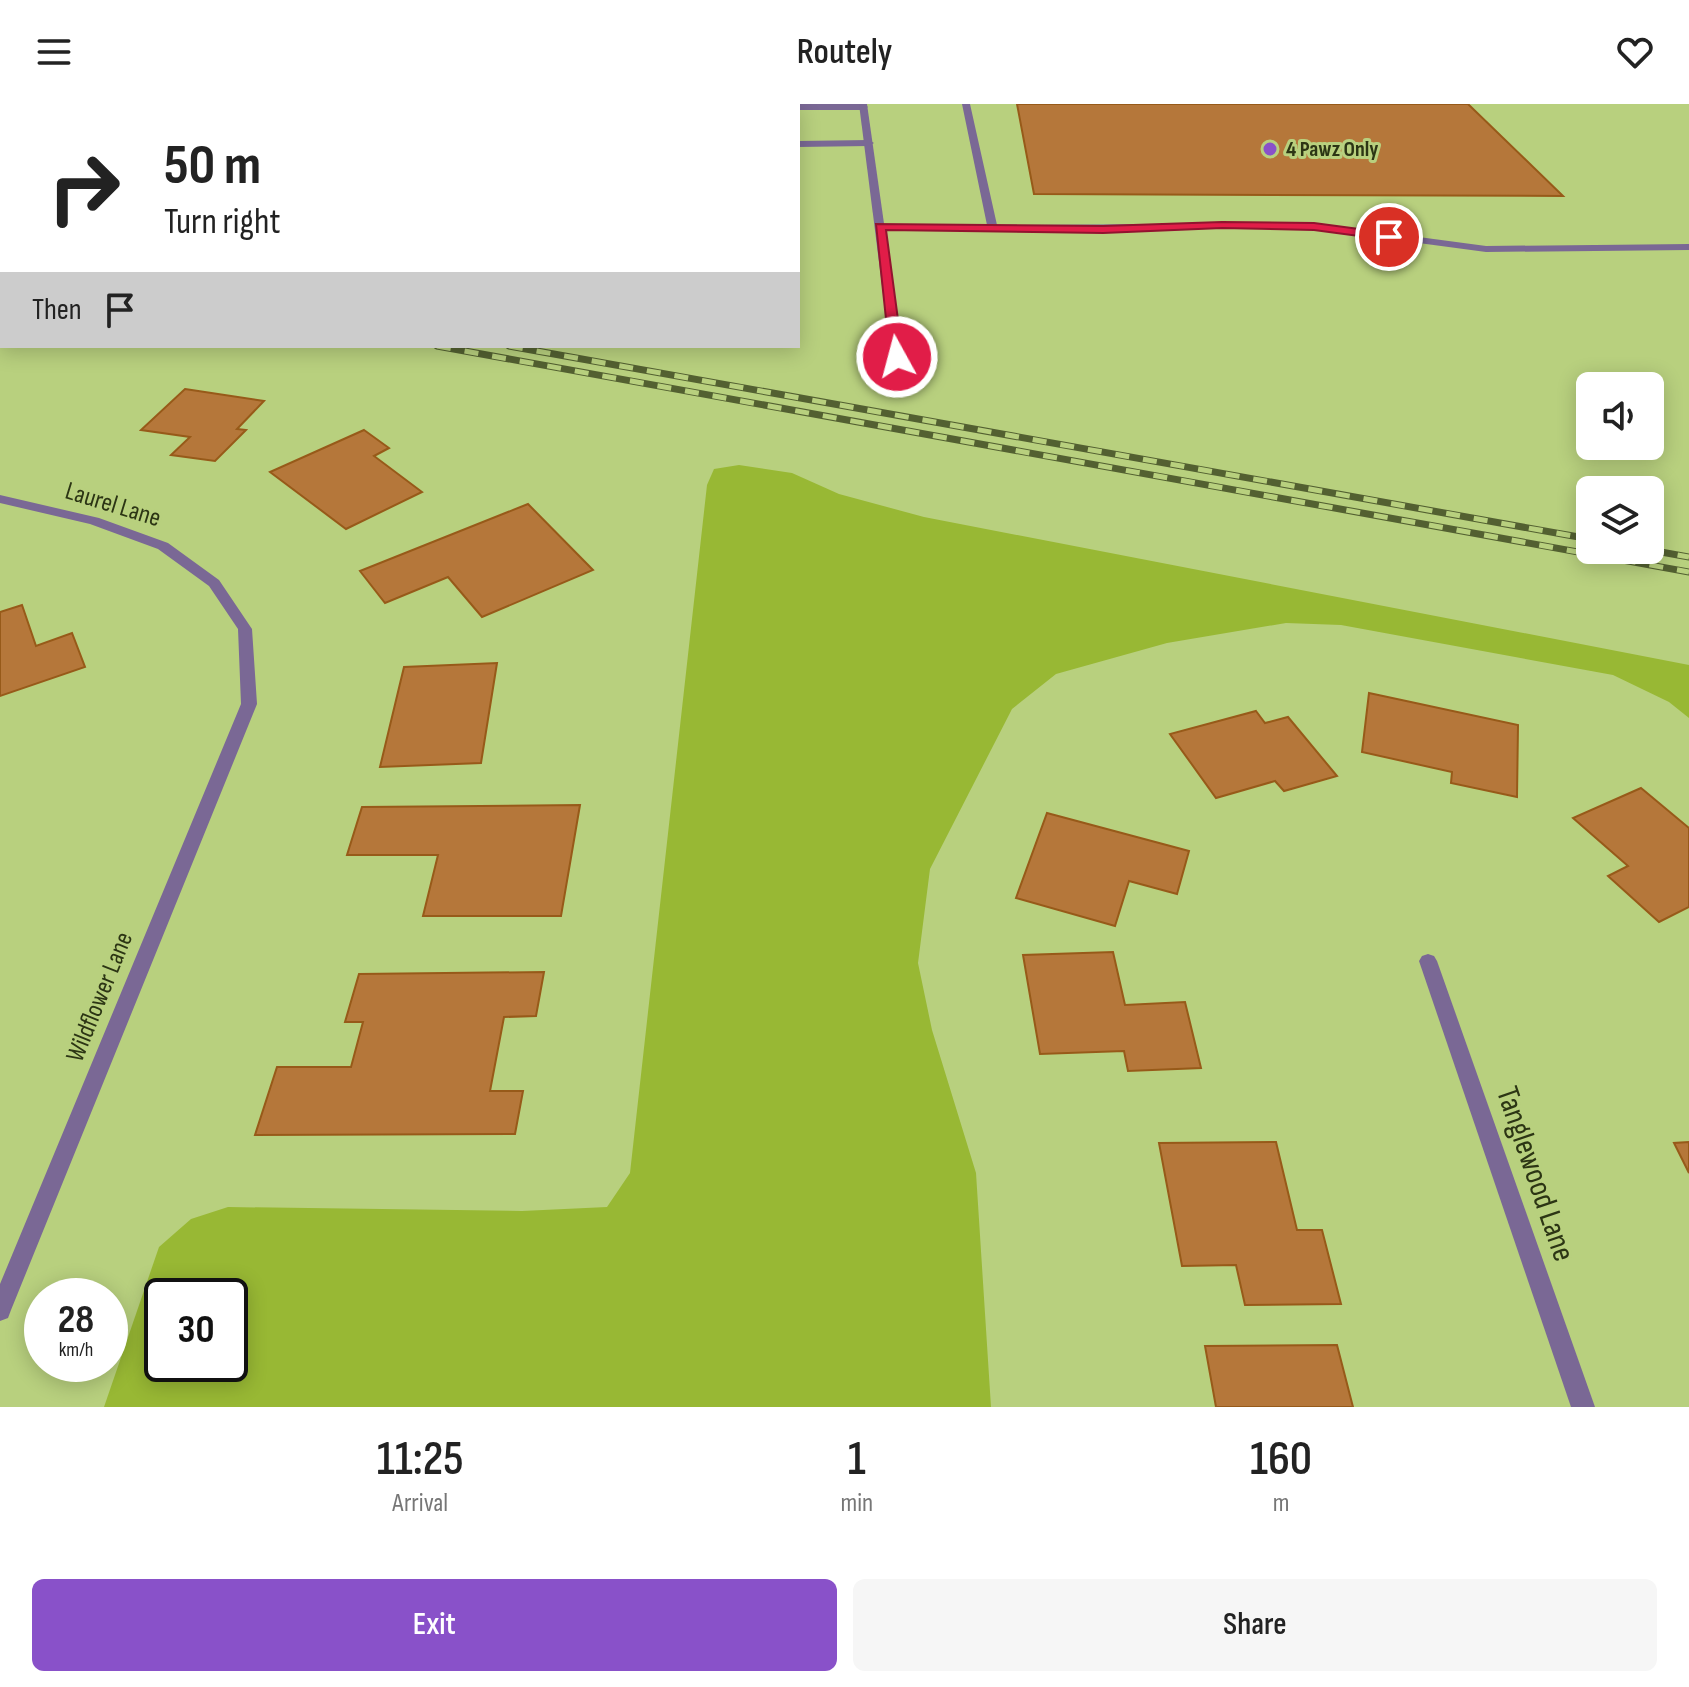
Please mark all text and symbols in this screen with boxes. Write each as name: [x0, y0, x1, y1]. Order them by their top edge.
icon: menu: [32, 30, 76, 74]
icon: heart: [1613, 30, 1657, 74]
text: Routely: [797, 31, 892, 74]
text: 50 m: [164, 133, 261, 200]
icon: right: [32, 136, 136, 240]
place label: 4 Pawz Only: [1286, 136, 1378, 163]
marker: 4 Pawz Only: [1261, 140, 1279, 158]
text: Turn right: [164, 201, 281, 244]
pin: [1355, 203, 1423, 271]
icon: arrive: [1367, 215, 1411, 259]
icon: arrive: [98, 288, 142, 332]
text: Then: [32, 292, 82, 328]
position arrow: [855, 315, 939, 399]
map controls: [1576, 372, 1664, 564]
button: sound: [1576, 372, 1664, 460]
street label: Laurel Lane: [62, 476, 164, 534]
button: layers: [1576, 476, 1664, 564]
street label: Wildflower Lane: [60, 928, 140, 1066]
street label: Tanglewood Lane: [1487, 1082, 1583, 1266]
speed limit sign: 30: [144, 1278, 248, 1382]
text: 28: [58, 1296, 94, 1344]
text: km/h: [59, 1338, 93, 1362]
text: 11:25: [377, 1431, 464, 1488]
text: 1: [848, 1431, 866, 1488]
text: 160: [1250, 1431, 1312, 1488]
text: Arrival: [392, 1488, 448, 1519]
text: min: [840, 1488, 873, 1519]
text: m: [1273, 1488, 1289, 1519]
button: Exit: [32, 1579, 837, 1671]
button: Share: [853, 1579, 1657, 1671]

